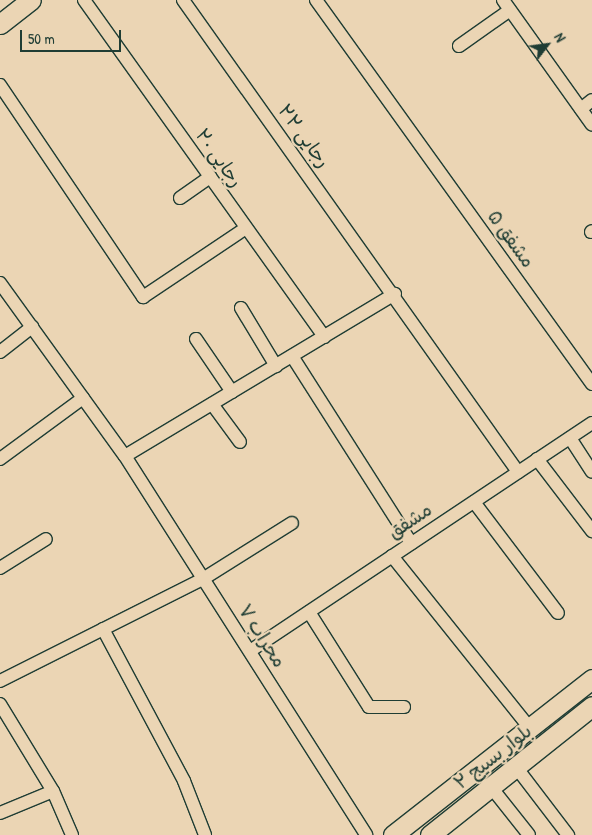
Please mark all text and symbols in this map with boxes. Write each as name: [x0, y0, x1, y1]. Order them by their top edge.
scale bar: [22, 20, 124, 52]
north arrow: [522, 20, 572, 70]
text: 50 m: [28, 28, 55, 49]
text: N: [550, 29, 571, 45]
street label: رجایی ۲۲: [273, 100, 335, 172]
street label: رجایی ۲۰: [191, 124, 247, 192]
street label: مشفق ۵: [482, 206, 540, 272]
street label: مشفق: [384, 498, 436, 544]
street label: محراب ۷: [233, 600, 291, 672]
street label: بلوار بسیج ۲: [450, 720, 536, 794]

